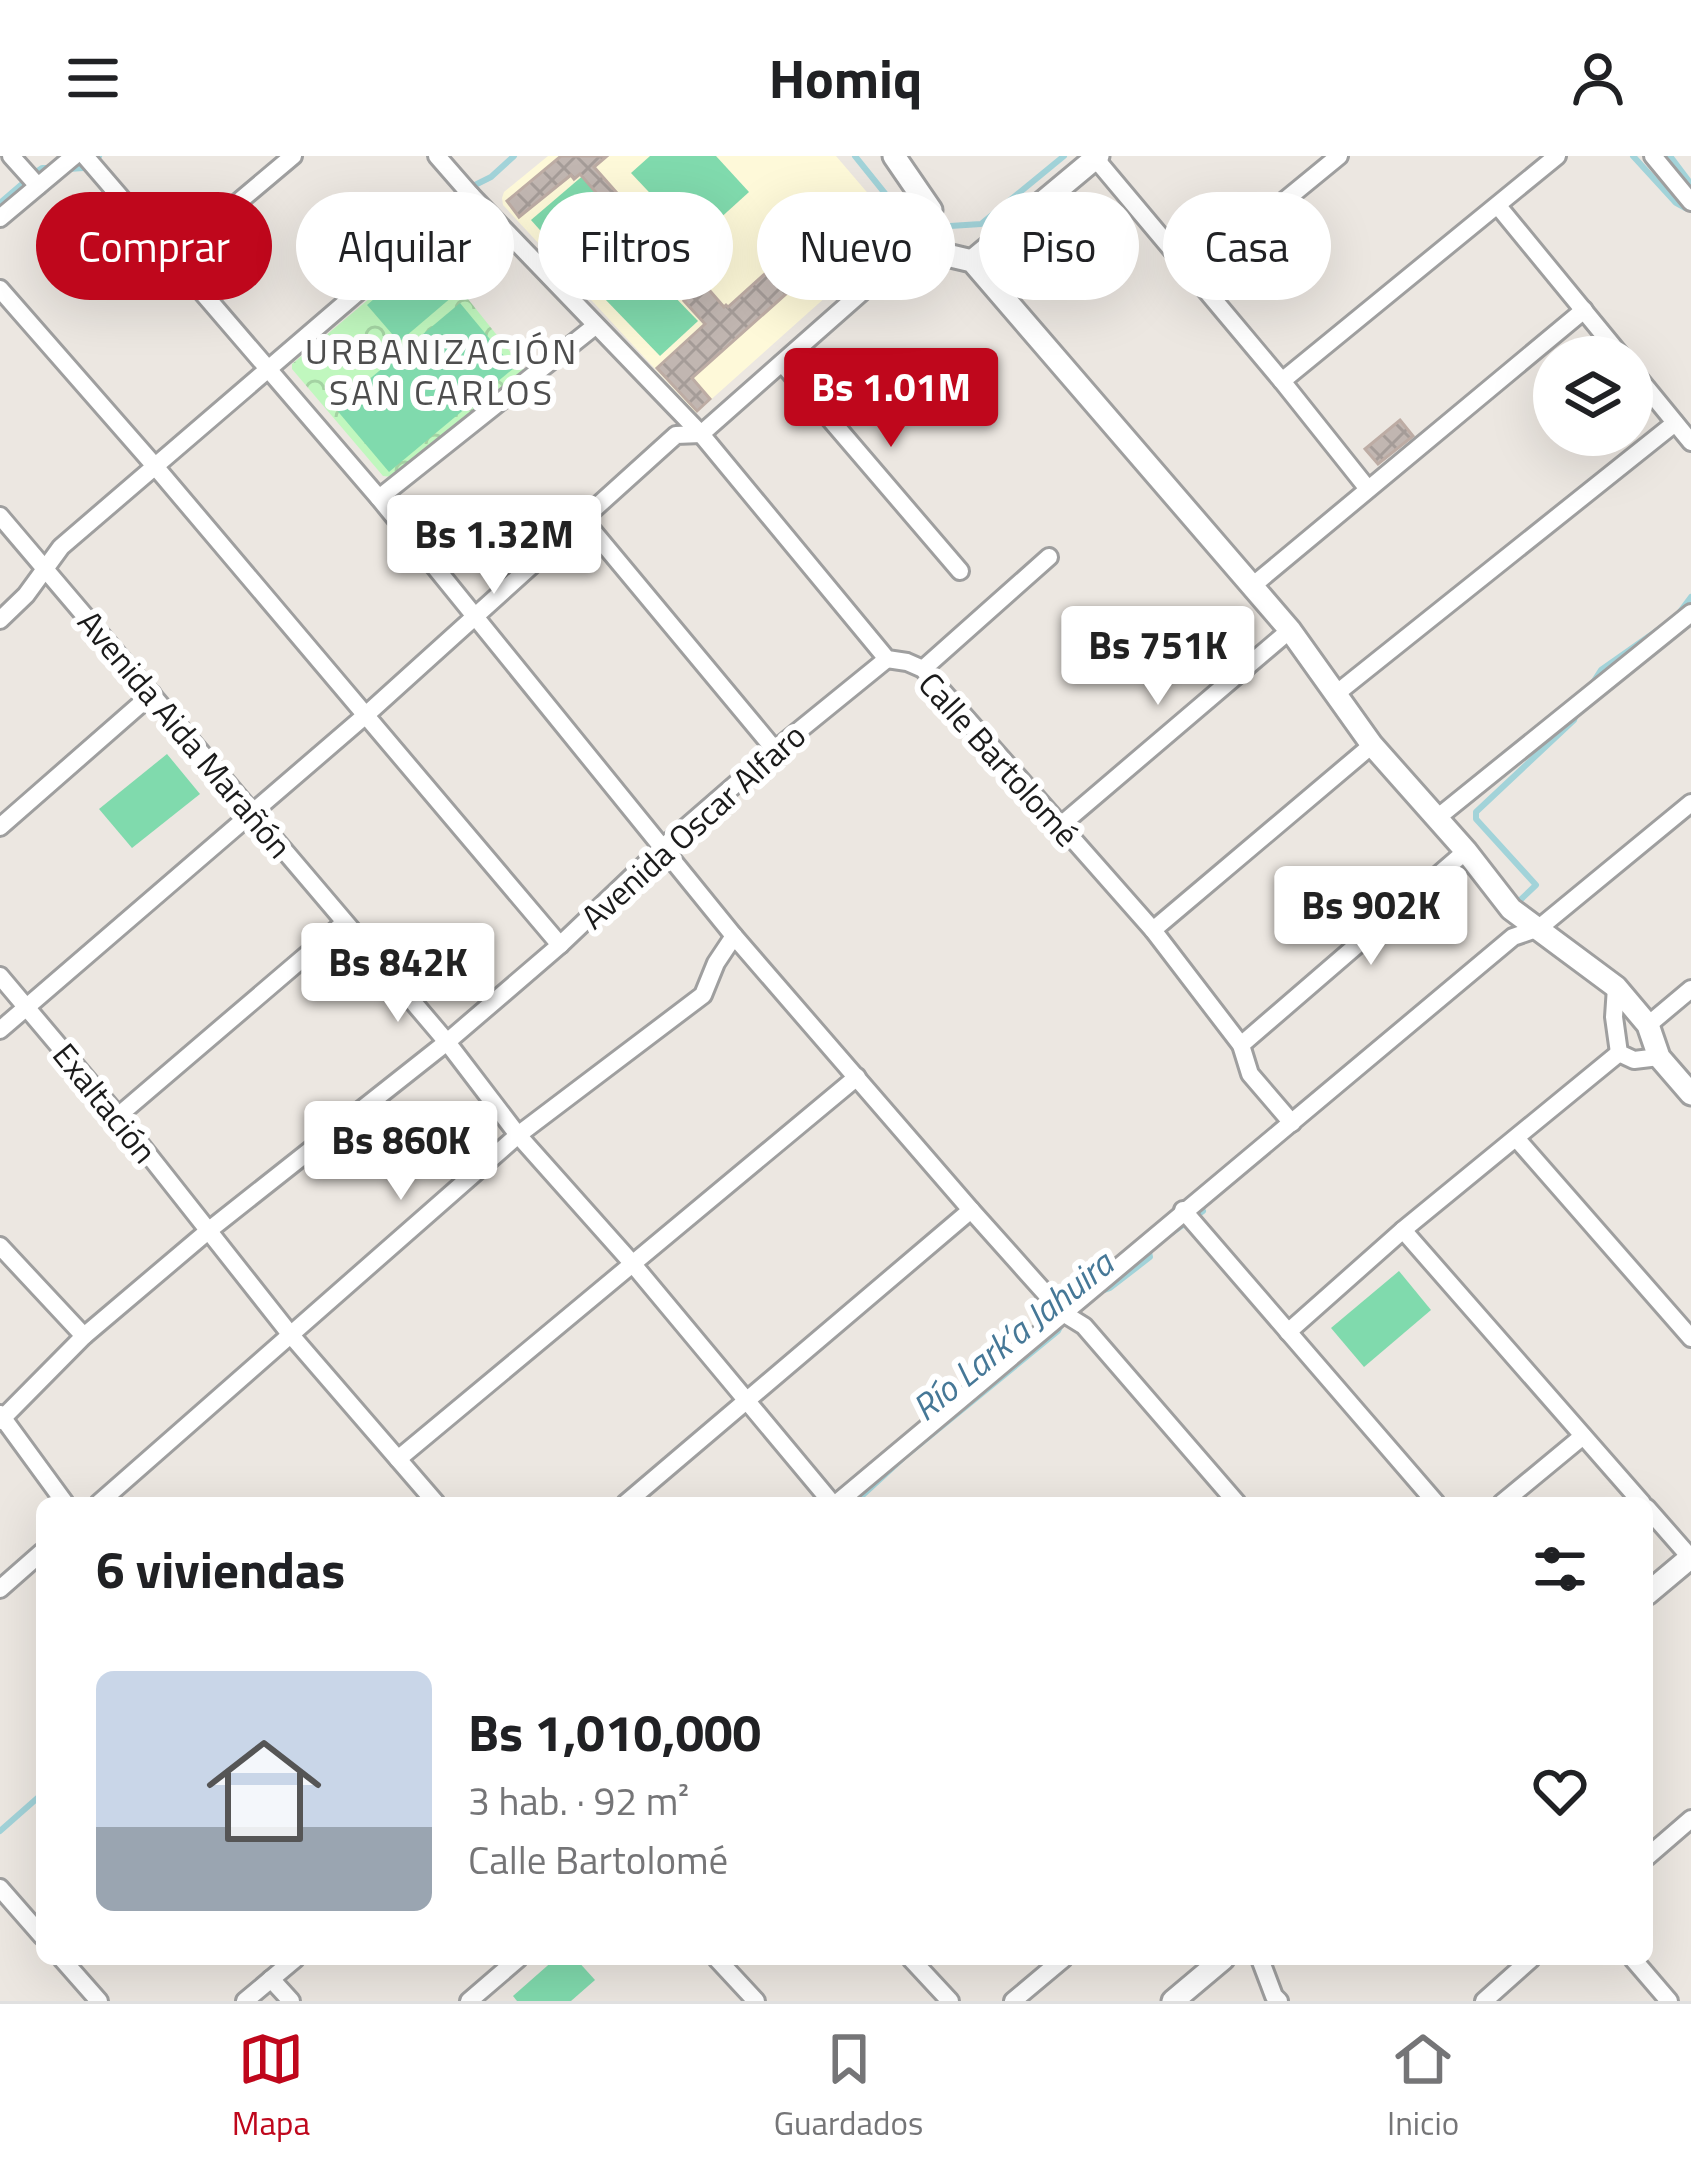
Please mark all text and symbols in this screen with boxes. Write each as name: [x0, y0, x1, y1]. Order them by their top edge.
text: Homiq: [769, 37, 922, 119]
icon: menu: [60, 45, 126, 111]
icon: person: [1565, 45, 1631, 111]
chip: Comprar: [36, 192, 272, 300]
chip: Alquilar: [296, 192, 514, 300]
chip: Filtros: [538, 192, 733, 300]
chip: Nuevo: [757, 192, 955, 300]
chip: Piso: [979, 192, 1139, 300]
chip: Casa: [1163, 192, 1331, 300]
district label: URBANIZACIÓN SAN CARLOS: [305, 323, 579, 419]
map controls: [1533, 336, 1653, 456]
button: layers: [1533, 336, 1653, 456]
pin: Bs 1.01M: [767, 348, 1015, 450]
text: Bs 1.01M: [811, 357, 971, 416]
pin: Bs 1.32M: [370, 495, 618, 597]
text: Bs 1.32M: [414, 504, 574, 563]
street label: Avenida Aida Marañón: [66, 599, 304, 869]
pin: Bs 751K: [1047, 606, 1269, 708]
text: Bs 751K: [1088, 615, 1228, 674]
street label: Calle Bartolomé: [907, 660, 1091, 858]
street label: Avenida Oscar Alfaro: [569, 711, 817, 941]
pin: Bs 902K: [1260, 866, 1482, 968]
text: Bs 902K: [1301, 875, 1441, 934]
pin: Bs 842K: [287, 923, 509, 1025]
text: Bs 842K: [328, 932, 468, 991]
street label: Exaltación: [41, 1032, 169, 1174]
pin: Bs 860K: [290, 1101, 512, 1203]
text: Bs 860K: [331, 1110, 471, 1169]
water label: Río Lark’a Jahuira: [899, 1235, 1126, 1434]
text: 6 viviendas: [96, 1530, 345, 1608]
icon: filters: [1527, 1536, 1593, 1602]
text: Bs 1,010,000: [468, 1693, 761, 1771]
icon: home: [192, 1719, 336, 1863]
icon: heart: [1527, 1758, 1593, 1824]
text: 3 hab. · 92 m²: [468, 1771, 689, 1830]
text: Calle Bartolomé: [468, 1830, 728, 1889]
tab: Mapa: [232, 2026, 310, 2148]
tab: Guardados: [774, 2026, 923, 2148]
tab: Inicio: [1387, 2026, 1459, 2148]

